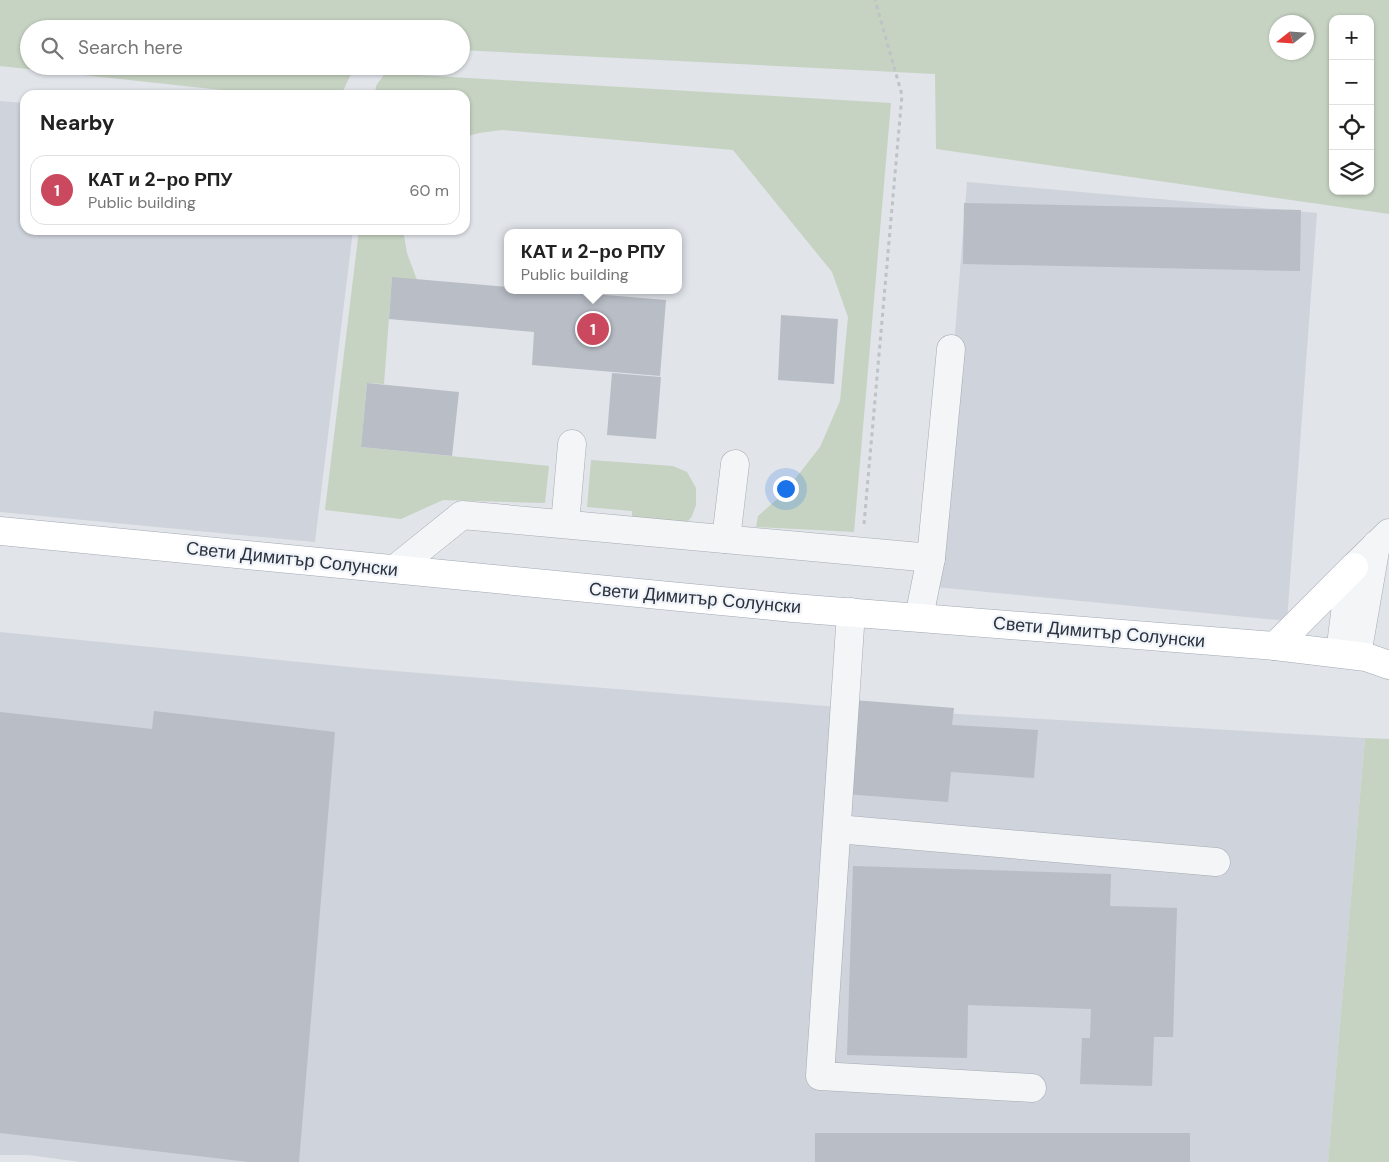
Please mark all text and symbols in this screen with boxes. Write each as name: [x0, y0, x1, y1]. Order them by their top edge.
north arrow: [1269, 15, 1314, 60]
map controls: [1329, 15, 1374, 195]
button: +: [1329, 15, 1374, 60]
search box: [20, 20, 470, 75]
icon: search: [38, 34, 66, 62]
text: Search here: [78, 35, 183, 60]
button: −: [1329, 60, 1374, 105]
button: locate: [1329, 105, 1374, 150]
text: Nearby: [40, 109, 114, 137]
button: layers: [1329, 150, 1374, 195]
text: КАТ и 2-ро РПУ: [88, 167, 232, 192]
text: 1: [54, 180, 60, 201]
text: 60 m: [409, 180, 449, 201]
text: Public building: [88, 192, 196, 213]
popup: [504, 229, 682, 294]
text: КАТ и 2-ро РПУ: [521, 239, 665, 264]
text: Public building: [521, 264, 629, 285]
pin: 1: [577, 310, 609, 348]
your location: [773, 476, 799, 502]
street label: Свети Димитър Солунски: [185, 536, 399, 582]
street label: Свети Димитър Солунски: [588, 577, 802, 619]
street label: Свети Димитър Солунски: [992, 611, 1206, 653]

